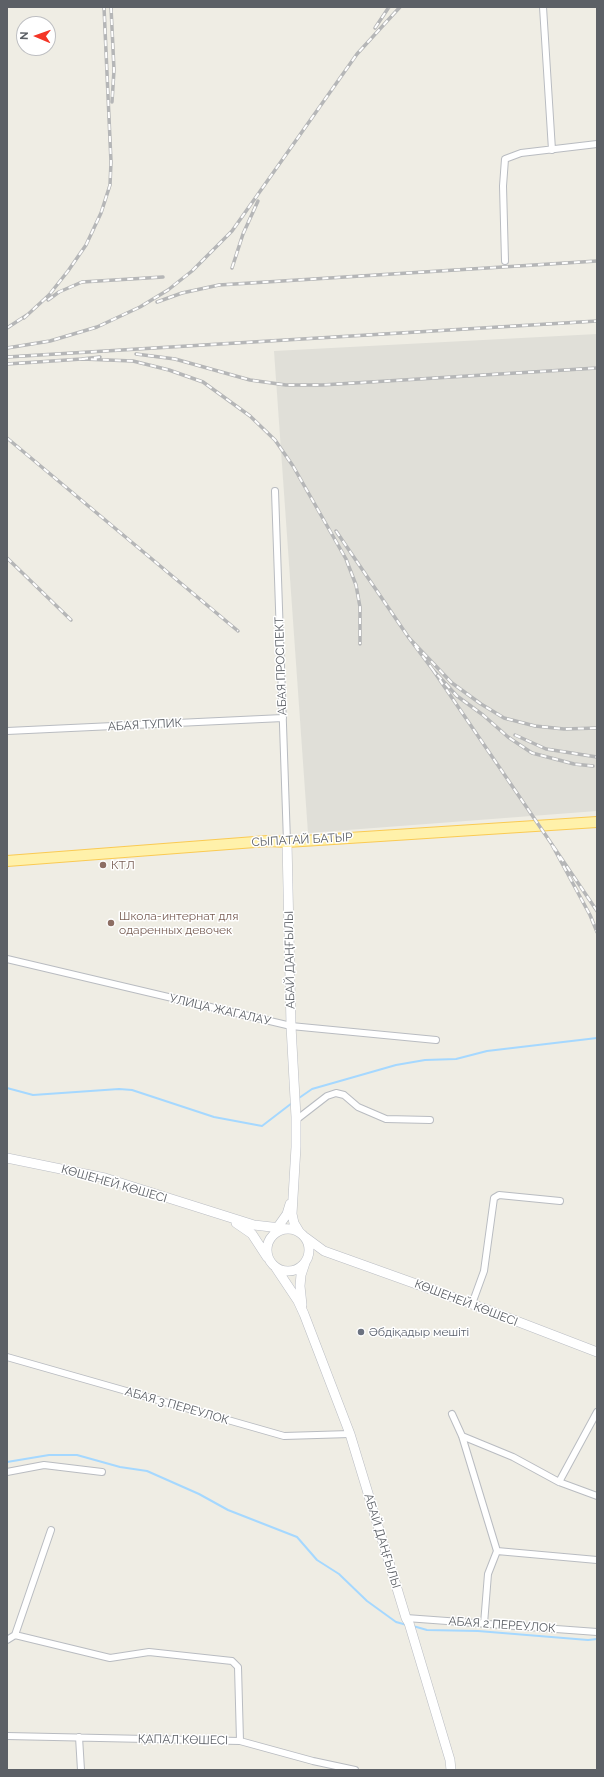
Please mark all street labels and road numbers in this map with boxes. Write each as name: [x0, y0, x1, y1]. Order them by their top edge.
street label: АБАЯ ПРОСПЕКТ: [272, 616, 290, 716]
street label: АБАЯ ТУПИК: [107, 716, 183, 734]
street label: СЫПАТАЙ БАТЫР: [251, 830, 353, 850]
street label: АБАЙ ДАҢҒЫЛЫ: [282, 911, 298, 1009]
street label: УЛИЦА ЖАГАЛАУ: [168, 991, 272, 1029]
street label: КӨШЕНЕЙ КӨШЕСІ: [59, 1162, 169, 1206]
street label: КӨШЕНЕЙ КӨШЕСІ: [412, 1277, 520, 1329]
street label: АБАЯ 3 ПЕРЕУЛОК: [123, 1384, 231, 1428]
street label: АБАЙ ДАҢҒЫЛЫ: [361, 1492, 403, 1590]
street label: АБАЯ 2 ПЕРЕУЛОК: [448, 1614, 556, 1636]
street label: ҚАПАЛ КӨШЕСІ: [138, 1732, 228, 1748]

